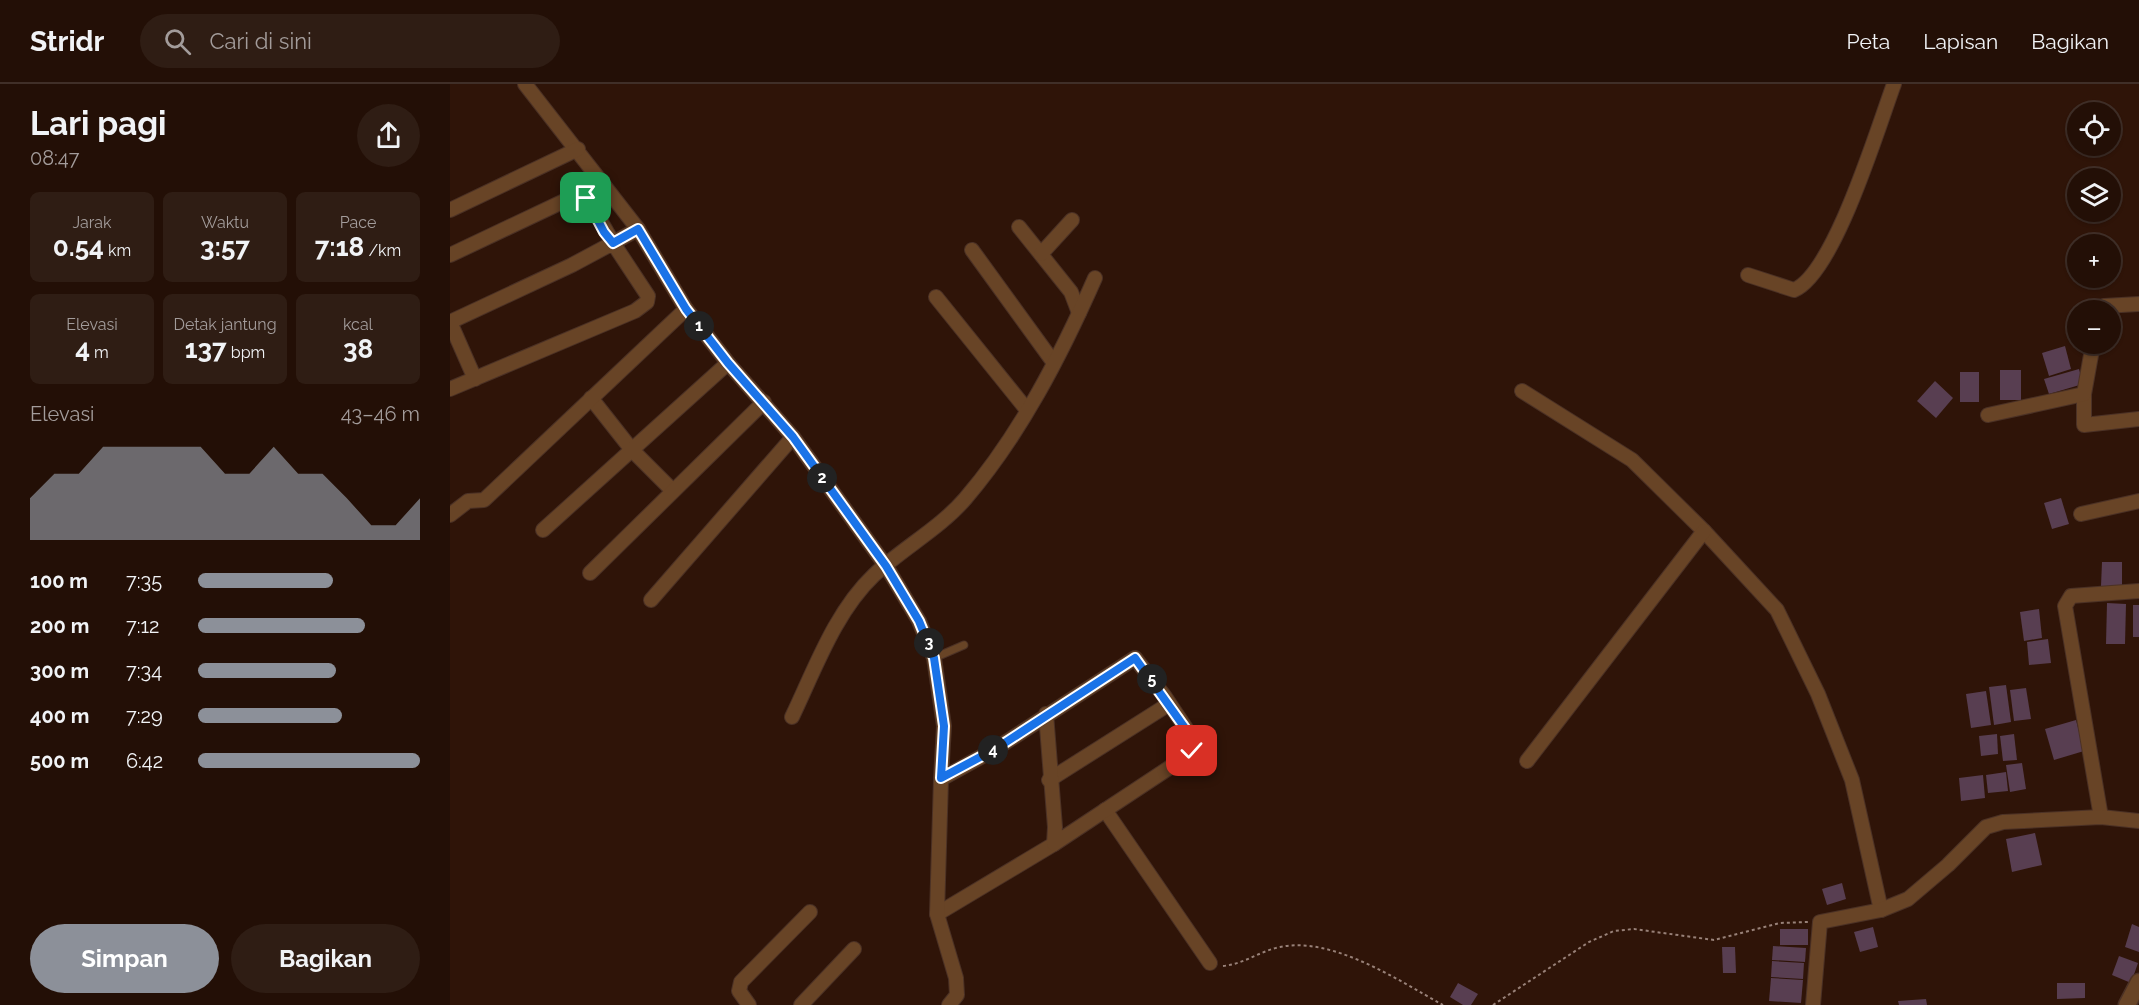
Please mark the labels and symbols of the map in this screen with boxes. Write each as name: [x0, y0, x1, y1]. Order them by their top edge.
pin: [560, 172, 611, 223]
pin: 1: [684, 311, 714, 341]
pin: 2: [807, 463, 837, 493]
pin: 3: [914, 628, 944, 658]
pin: 5: [1137, 664, 1167, 694]
pin: [1166, 725, 1217, 776]
pin: 4: [978, 735, 1008, 765]

